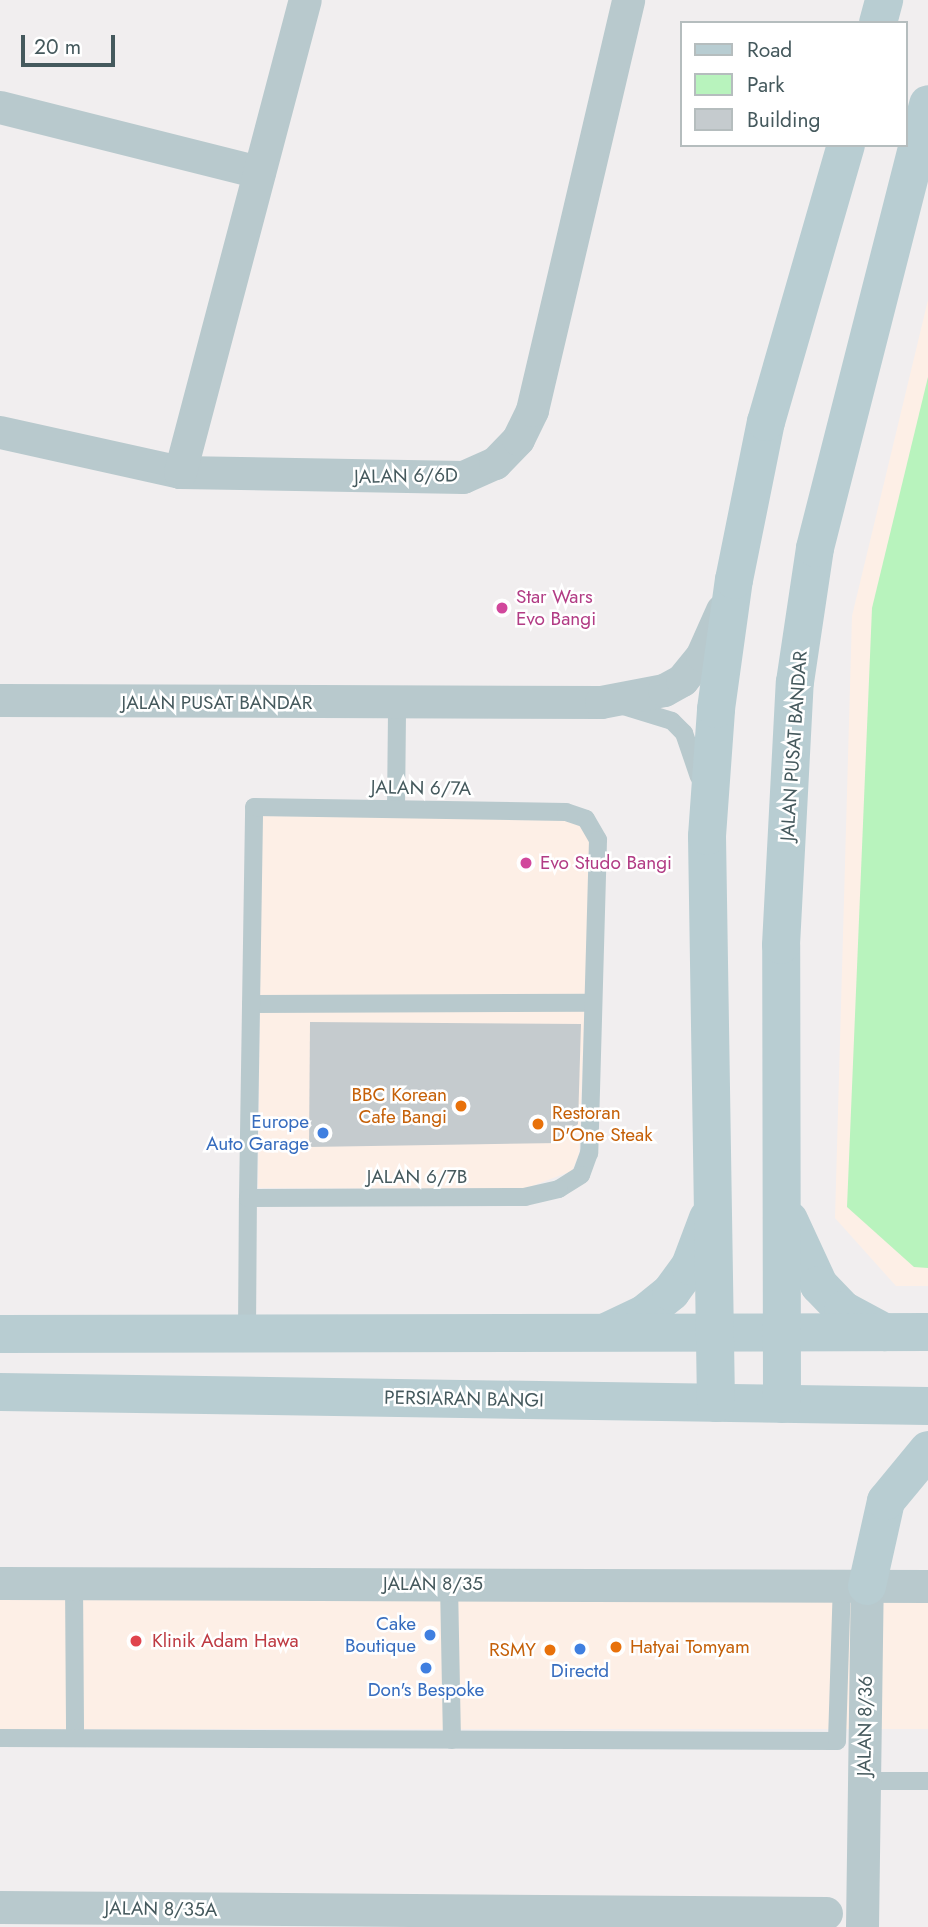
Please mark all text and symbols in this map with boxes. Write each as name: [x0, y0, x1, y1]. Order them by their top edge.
scale bar: [24, 21, 119, 65]
legend: [680, 21, 907, 147]
text: 20 m: [34, 32, 81, 62]
text: Road: [747, 35, 792, 65]
text: Park: [747, 70, 784, 100]
text: Building: [747, 105, 820, 135]
street label: JALAN 6/6D: [354, 464, 458, 488]
place label: Star Wars Evo Bangi: [516, 586, 596, 630]
marker: Star Wars Evo Bangi: [494, 600, 510, 616]
street label: JALAN PUSAT BANDAR: [776, 650, 812, 842]
street label: JALAN PUSAT BANDAR: [122, 692, 312, 714]
street label: JALAN 6/7A: [371, 776, 471, 800]
place label: Evo Studo Bangi: [540, 852, 672, 874]
marker: Evo Studo Bangi: [518, 855, 534, 871]
place label: BBC Korean Cafe Bangi: [351, 1084, 447, 1128]
marker: BBC Korean Cafe Bangi: [453, 1098, 469, 1114]
place label: Restoran D'One Steak: [552, 1102, 652, 1146]
place label: Europe Auto Garage: [206, 1111, 309, 1155]
marker: Restoran D'One Steak: [530, 1116, 546, 1132]
marker: Europe Auto Garage: [315, 1125, 331, 1141]
street label: JALAN 6/7B: [367, 1166, 467, 1188]
street label: PERSIARAN BANGI: [384, 1386, 544, 1412]
street label: JALAN 8/35: [383, 1573, 483, 1595]
place label: Cake Boutique: [345, 1613, 416, 1657]
marker: Cake Boutique: [422, 1627, 438, 1643]
place label: Klinik Adam Hawa: [152, 1630, 299, 1652]
marker: Klinik Adam Hawa: [126, 1631, 146, 1651]
place label: Hatyai Tomyam: [630, 1636, 750, 1658]
place label: RSMY: [489, 1639, 536, 1661]
marker: Hatyai Tomyam: [608, 1639, 624, 1655]
marker: Directd: [572, 1641, 588, 1657]
marker: RSMY: [542, 1642, 558, 1658]
marker: Don's Bespoke: [418, 1660, 434, 1676]
place label: Directd: [551, 1660, 609, 1682]
street label: JALAN 8/36: [853, 1676, 877, 1776]
place label: Don's Bespoke: [368, 1679, 484, 1701]
street label: JALAN 8/35A: [104, 1897, 218, 1921]

